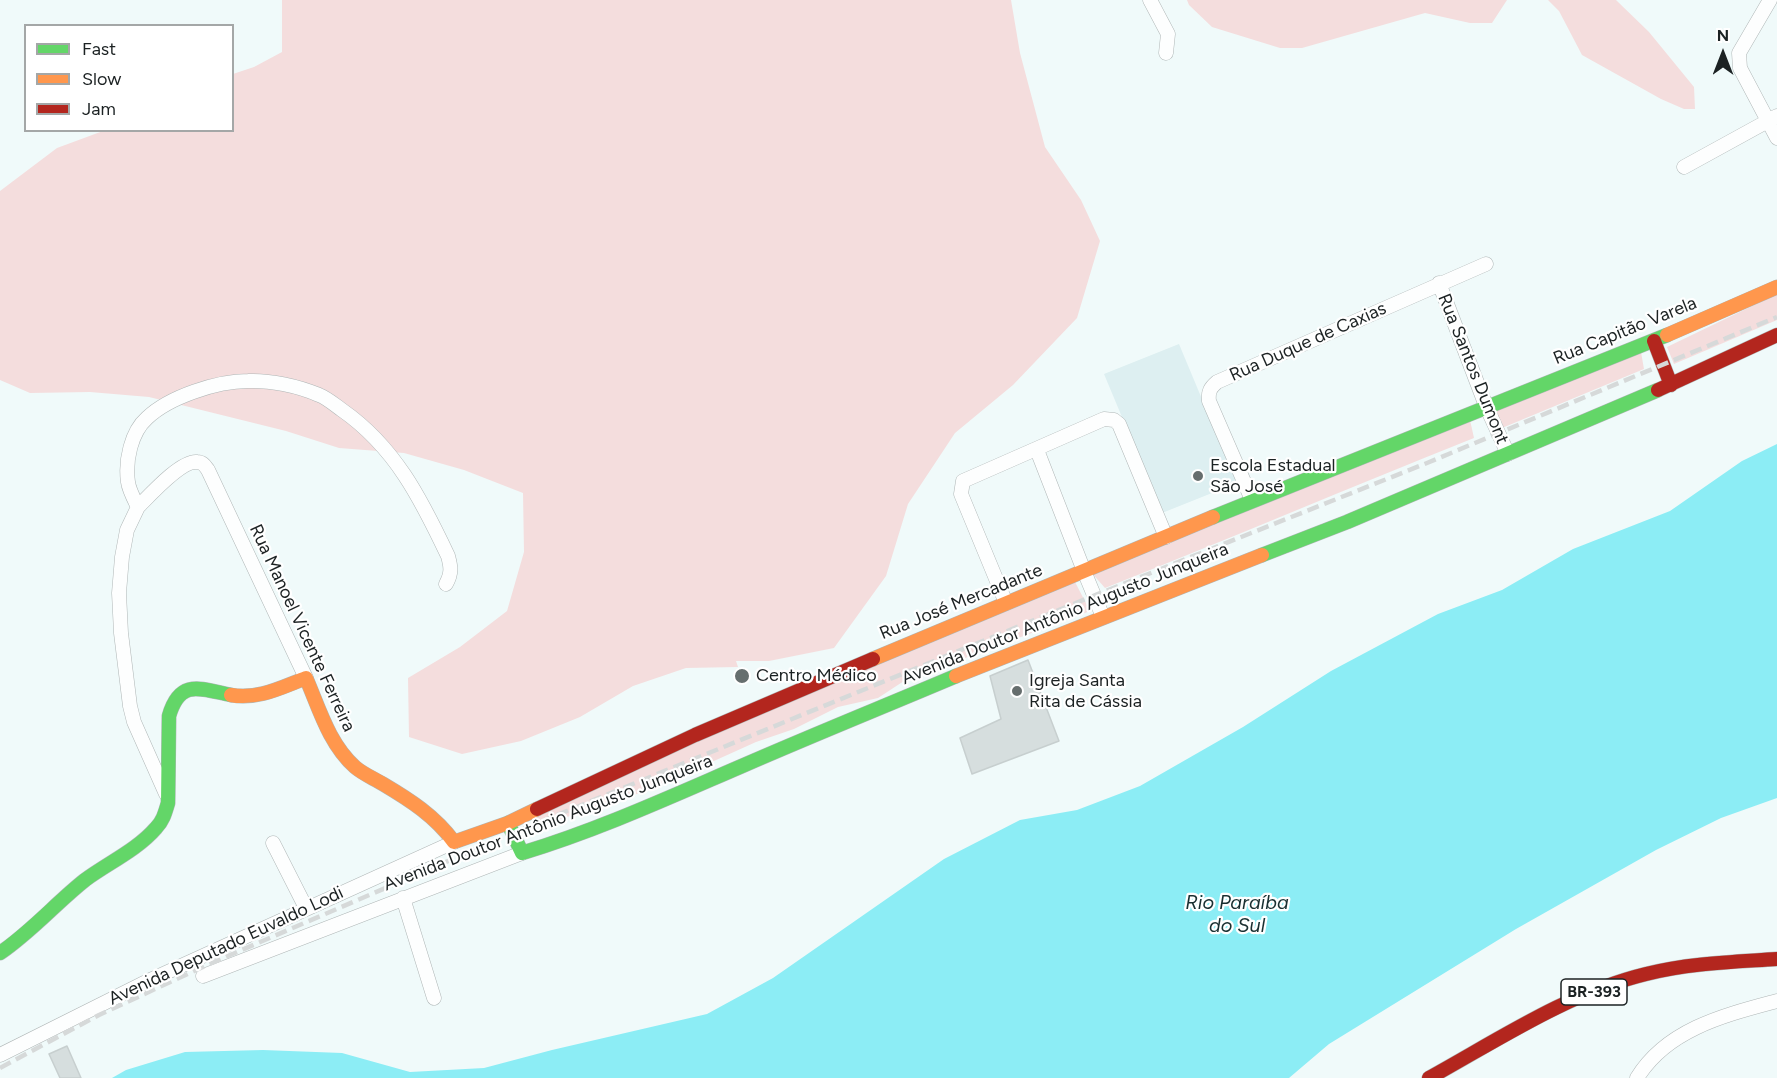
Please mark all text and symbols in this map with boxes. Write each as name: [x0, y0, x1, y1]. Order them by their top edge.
legend: [24, 24, 234, 132]
north arrow: [1693, 24, 1753, 84]
text: N: [1717, 26, 1729, 45]
text: Fast: [82, 38, 116, 60]
text: Slow: [82, 68, 121, 90]
text: Jam: [82, 98, 116, 120]
street label: Rua Santos Dumont: [1433, 291, 1513, 447]
street label: Rua Capitão Varela: [1550, 292, 1700, 370]
street label: Rua Duque de Caxias: [1226, 298, 1390, 386]
place label: Escola Estadual São José: [1210, 455, 1336, 498]
marker: Escola Estadual São José: [1191, 469, 1205, 483]
street label: Rua Manoel Vicente Ferreira: [244, 521, 360, 735]
street label: Avenida Doutor Antônio Augusto Junqueira: [898, 538, 1232, 690]
street label: Rua José Mercadante: [876, 559, 1046, 645]
place label: Centro Médico: [756, 665, 877, 687]
marker: Centro Médico: [733, 667, 751, 685]
place label: Igreja Santa Rita de Cássia: [1029, 670, 1142, 712]
marker: Igreja Santa Rita de Cássia: [1010, 684, 1024, 698]
street label: Avenida Doutor Antônio Augusto Junqueira: [381, 750, 715, 896]
street label: Avenida Deputado Euvaldo Lodi: [105, 882, 347, 1010]
water label: Rio Paraíba do Sul: [1185, 891, 1289, 938]
road number: BR-393: [1561, 979, 1627, 1005]

